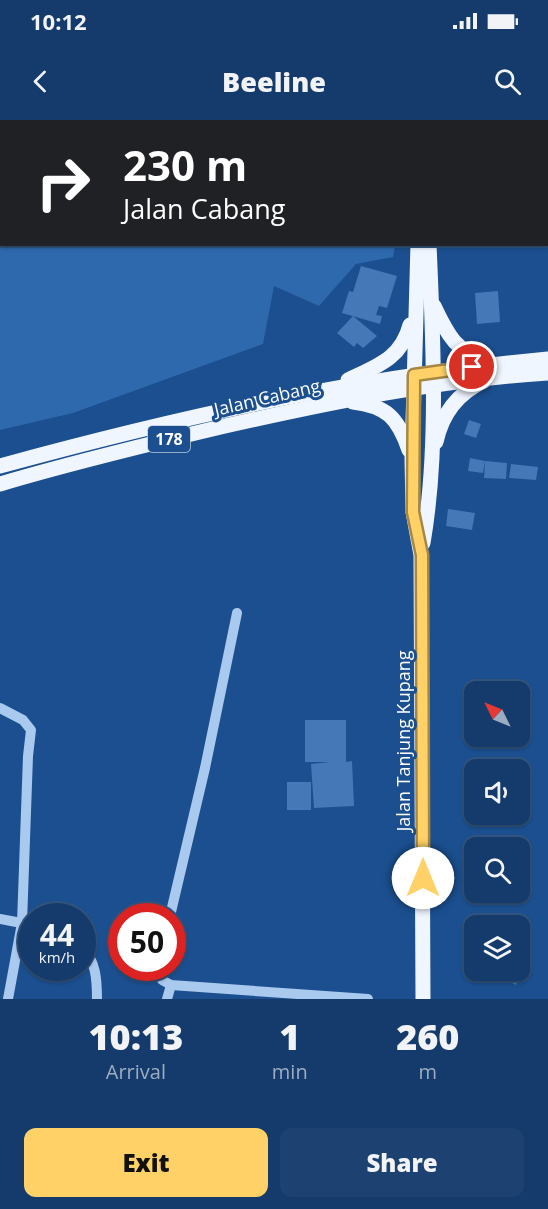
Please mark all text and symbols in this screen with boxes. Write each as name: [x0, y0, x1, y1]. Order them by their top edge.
text: 10:12: [30, 6, 87, 36]
text: Beeline: [222, 63, 326, 100]
icon: back: [24, 65, 57, 98]
icon: search: [491, 65, 524, 98]
text: 230 m: [123, 136, 247, 193]
icon: right: [24, 144, 102, 222]
text: Jalan Cabang: [123, 190, 285, 227]
pin: [446, 341, 497, 392]
icon: arrive: [455, 350, 488, 383]
street label: Jalan Cabang: [210, 373, 323, 421]
road number: 178: [148, 426, 190, 452]
street label: Jalan Tanjung Kupang: [391, 650, 415, 834]
north arrow: [464, 681, 530, 747]
map controls: [464, 681, 530, 981]
button: sound: [464, 759, 530, 825]
button: search: [464, 837, 530, 903]
position arrow: [391, 846, 455, 910]
speed limit sign: 50: [108, 903, 186, 981]
text: 44: [40, 914, 74, 955]
button: layers: [464, 915, 530, 981]
text: km/h: [39, 947, 75, 967]
text: 10:13: [89, 1012, 183, 1061]
text: 1: [279, 1012, 300, 1061]
text: 260: [396, 1012, 459, 1061]
text: Arrival: [106, 1058, 166, 1085]
text: min: [272, 1058, 308, 1085]
text: m: [419, 1058, 437, 1085]
button: Exit: [24, 1128, 268, 1197]
button: Share: [280, 1128, 524, 1197]

